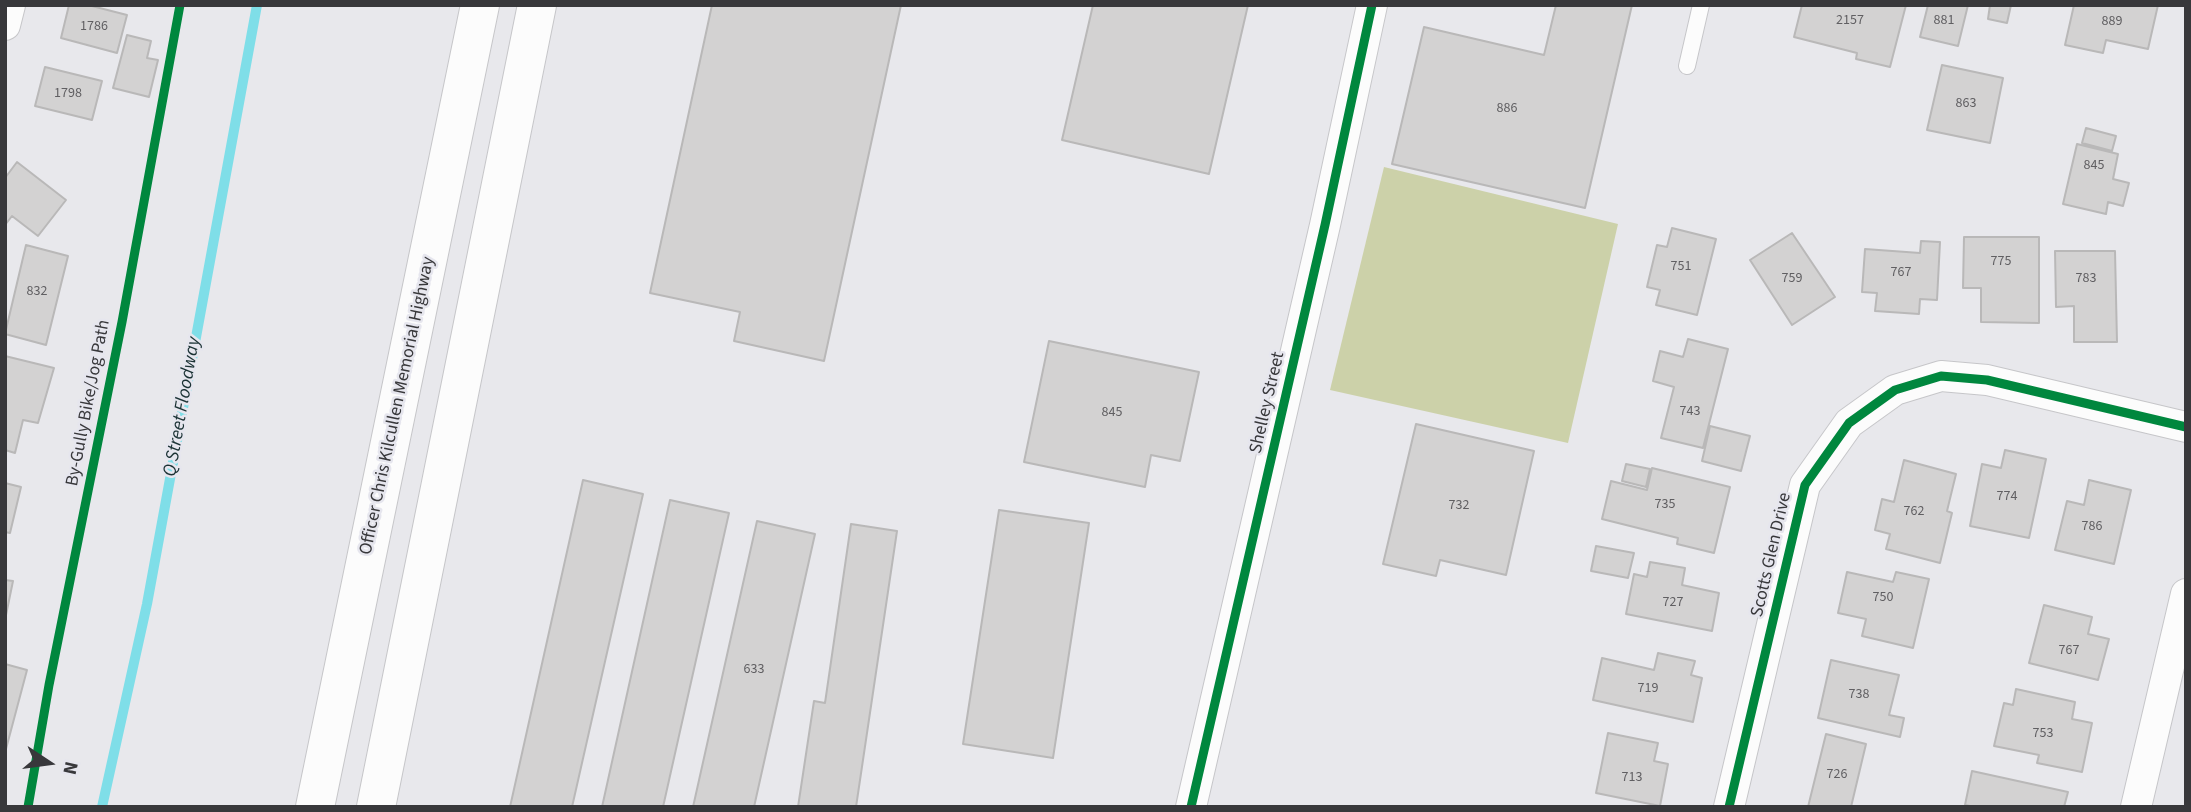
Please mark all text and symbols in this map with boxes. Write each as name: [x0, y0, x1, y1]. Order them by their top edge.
house number: 2157: [1836, 13, 1864, 29]
house number: 881: [1934, 13, 1954, 29]
house number: 889: [2102, 14, 2122, 30]
house number: 1786: [80, 19, 108, 35]
house number: 1798: [54, 86, 82, 102]
house number: 863: [1956, 96, 1976, 112]
house number: 886: [1497, 101, 1517, 117]
house number: 845: [2084, 158, 2104, 174]
house number: 775: [1991, 254, 2011, 270]
street label: Officer Chris Kilcullen Memorial Highway: [356, 255, 440, 557]
house number: 751: [1671, 259, 1691, 275]
house number: 767: [1891, 265, 1911, 281]
house number: 759: [1782, 271, 1802, 287]
house number: 783: [2076, 271, 2096, 287]
house number: 832: [27, 284, 47, 300]
street label: By-Gully Bike/Jog Path: [62, 318, 116, 488]
water label: Q Street Floodway: [160, 335, 206, 479]
street label: Shelley Street: [1246, 350, 1290, 456]
house number: 743: [1680, 404, 1700, 420]
house number: 845: [1102, 405, 1122, 421]
house number: 774: [1997, 489, 2017, 505]
street label: Scotts Glen Drive: [1747, 491, 1797, 619]
house number: 735: [1655, 497, 1675, 513]
house number: 732: [1449, 498, 1469, 514]
house number: 762: [1904, 504, 1924, 520]
house number: 786: [2082, 519, 2102, 535]
house number: 750: [1873, 590, 1893, 606]
house number: 727: [1663, 595, 1683, 611]
house number: 767: [2059, 643, 2079, 659]
house number: 633: [744, 662, 764, 678]
house number: 719: [1638, 681, 1658, 697]
house number: 738: [1849, 687, 1869, 703]
house number: 753: [2033, 726, 2053, 742]
north arrow: [14, 728, 84, 798]
text: N: [55, 759, 85, 777]
house number: 726: [1827, 767, 1847, 783]
house number: 713: [1622, 770, 1642, 786]

